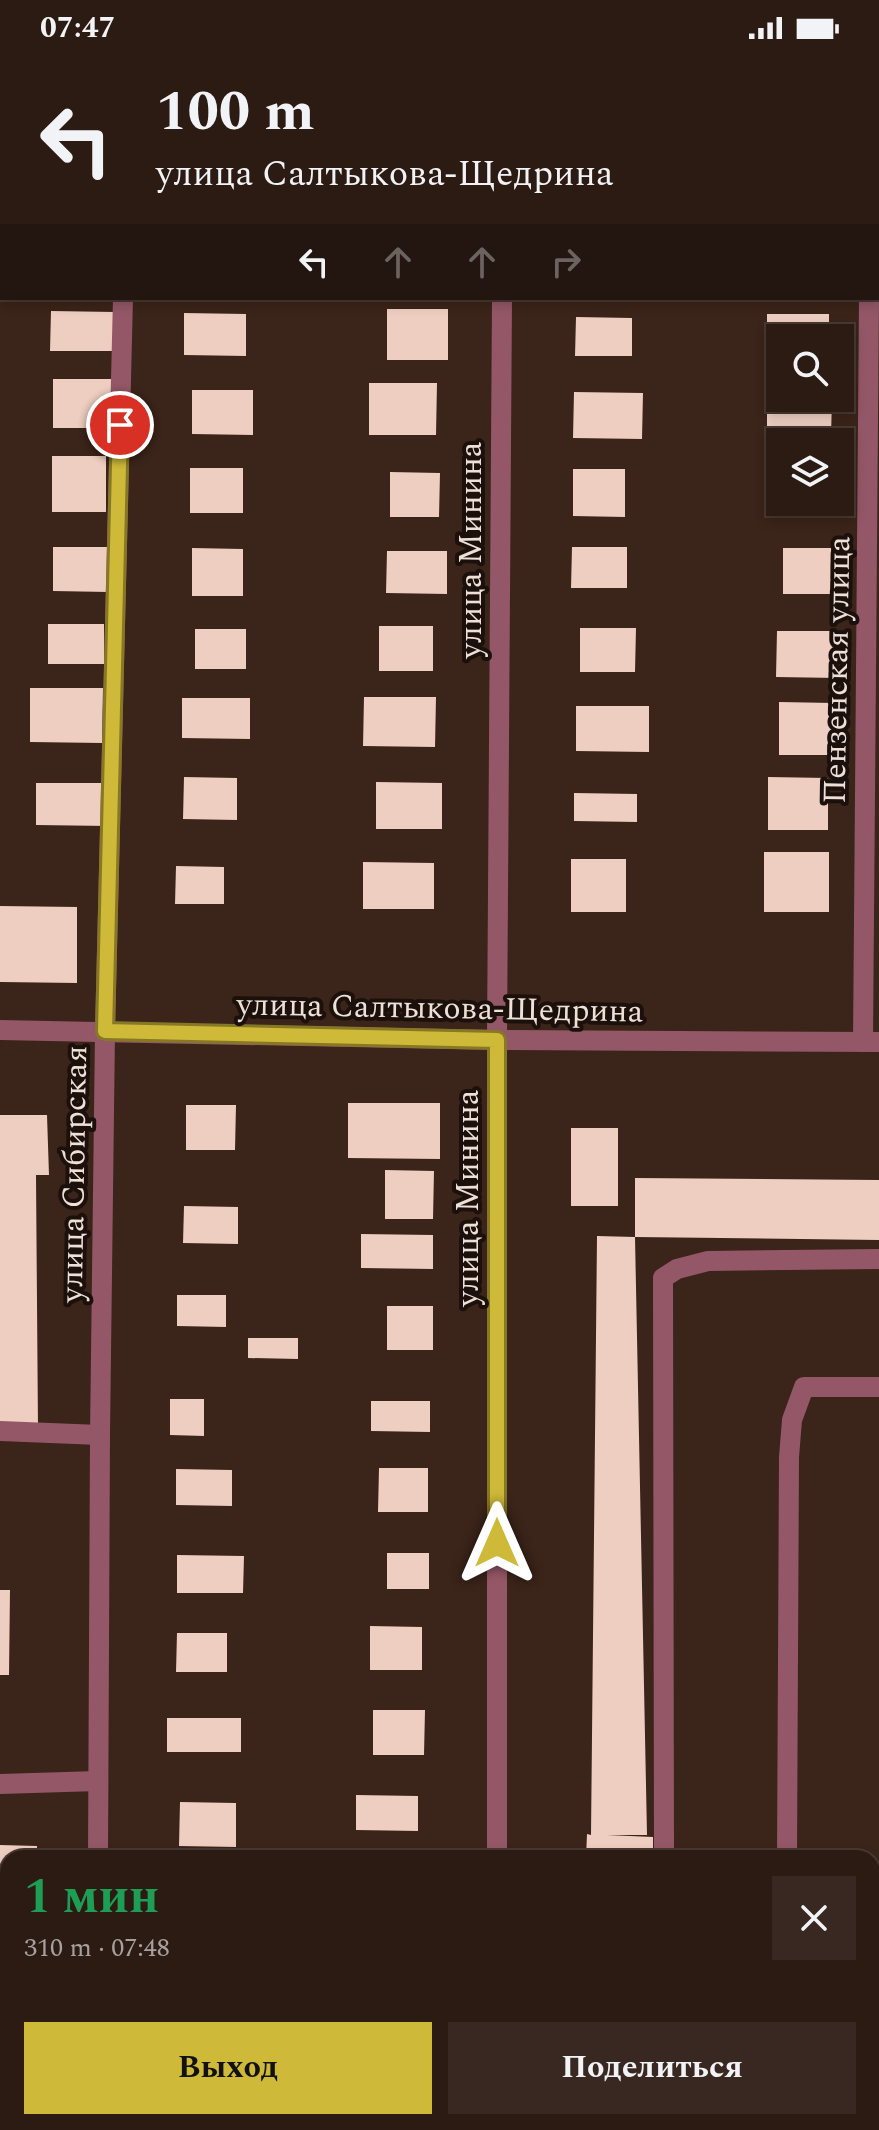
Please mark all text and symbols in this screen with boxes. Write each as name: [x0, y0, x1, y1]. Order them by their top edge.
text: 07:47: [40, 5, 115, 51]
text: 100 m: [156, 70, 315, 155]
icon: left: [24, 88, 128, 192]
text: улица Салтыкова-Щедрина: [156, 147, 614, 202]
icon: left: [292, 240, 336, 284]
icon: ahead: [376, 240, 420, 284]
icon: ahead: [460, 240, 504, 284]
icon: right: [544, 240, 588, 284]
map controls: [766, 324, 854, 516]
button: search: [766, 324, 854, 412]
pin: [86, 391, 154, 459]
icon: arrive: [98, 403, 142, 447]
button: layers: [766, 428, 854, 516]
street label: улица Минина: [447, 441, 496, 660]
street label: Пензенская улица: [811, 535, 864, 804]
street label: улица Салтыкова-Щедрина: [235, 980, 644, 1037]
street label: улица Сибирская: [48, 1045, 101, 1304]
street label: улица Минина: [444, 1089, 493, 1308]
position arrow: [455, 1501, 539, 1585]
text: 1 мин: [24, 1861, 159, 1934]
button: close: [772, 1876, 856, 1960]
text: 310 m · 07:48: [24, 1928, 170, 1968]
button: Выход: [24, 2022, 432, 2114]
button: Поделиться: [448, 2022, 856, 2114]

